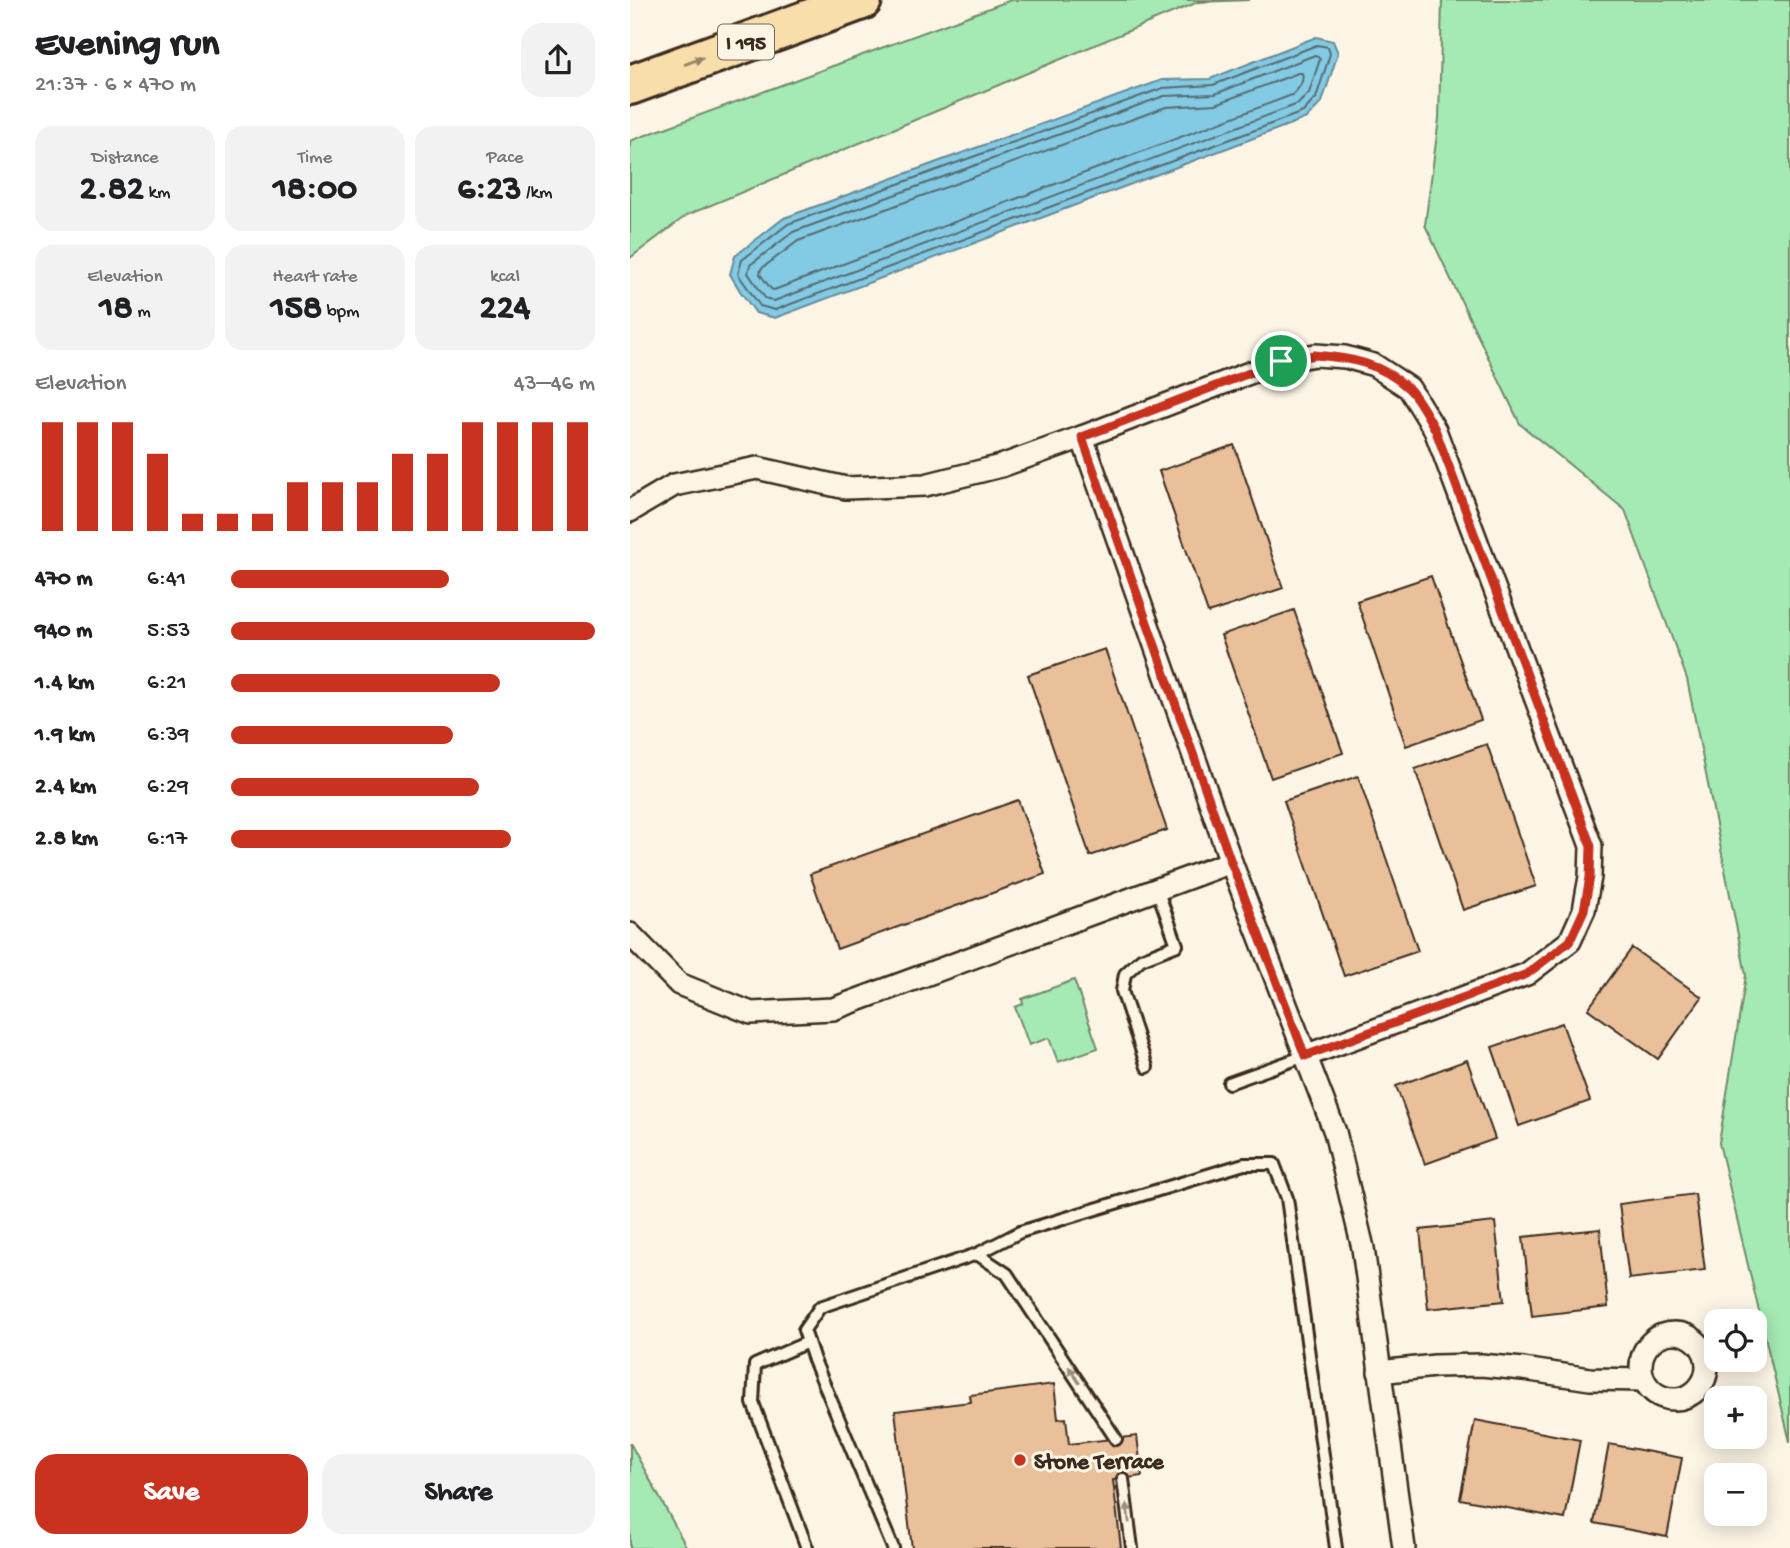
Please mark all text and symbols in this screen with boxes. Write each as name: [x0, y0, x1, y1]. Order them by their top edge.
button: share: [521, 23, 595, 97]
text: Evening run: [35, 24, 219, 68]
road number: I 195: [718, 24, 774, 60]
one-way arrow: [684, 55, 705, 66]
text: 21:37 · 6 × 470 m: [35, 72, 196, 99]
text: Distance: [91, 147, 159, 170]
text: Time: [298, 147, 332, 170]
text: Pace: [486, 147, 524, 170]
text: 2.82: [80, 170, 144, 211]
text: 18:00: [273, 170, 357, 211]
text: 6:23: [457, 170, 522, 211]
text: km: [144, 182, 170, 205]
text: /km: [522, 182, 553, 205]
text: Elevation: [87, 266, 163, 289]
text: Heart rate: [272, 266, 358, 289]
text: kcal: [490, 266, 520, 289]
text: 18: [99, 289, 133, 330]
text: 158: [270, 289, 322, 330]
text: 224: [480, 289, 530, 330]
text: m: [133, 301, 151, 324]
text: bpm: [322, 301, 360, 324]
pin: [1251, 331, 1311, 391]
icon: arrive: [1262, 342, 1300, 380]
text: Elevation: [35, 371, 126, 398]
text: 43–46 m: [514, 371, 595, 398]
text: 470 m: [35, 566, 93, 593]
text: 6:41: [147, 566, 186, 593]
text: 940 m: [35, 618, 92, 645]
text: 5:53: [147, 618, 190, 645]
text: 1.4 km: [35, 670, 94, 697]
text: 6:21: [147, 670, 186, 697]
text: 1.9 km: [35, 722, 95, 749]
text: 6:39: [147, 722, 189, 749]
text: 2.4 km: [35, 774, 96, 801]
text: 6:29: [147, 774, 189, 801]
text: 2.8 km: [35, 826, 98, 853]
text: 6:17: [147, 826, 187, 853]
map controls: [1704, 1309, 1767, 1526]
button: locate: [1704, 1309, 1767, 1372]
one-way arrow: [1068, 1365, 1081, 1384]
button: +: [1704, 1386, 1767, 1449]
place label: Stone Terrace: [1034, 1450, 1165, 1477]
marker: Stone Terrace: [1012, 1452, 1028, 1468]
button: Save: [35, 1454, 308, 1534]
button: Share: [322, 1454, 595, 1534]
button: −: [1704, 1463, 1767, 1526]
one-way arrow: [1122, 1502, 1133, 1524]

